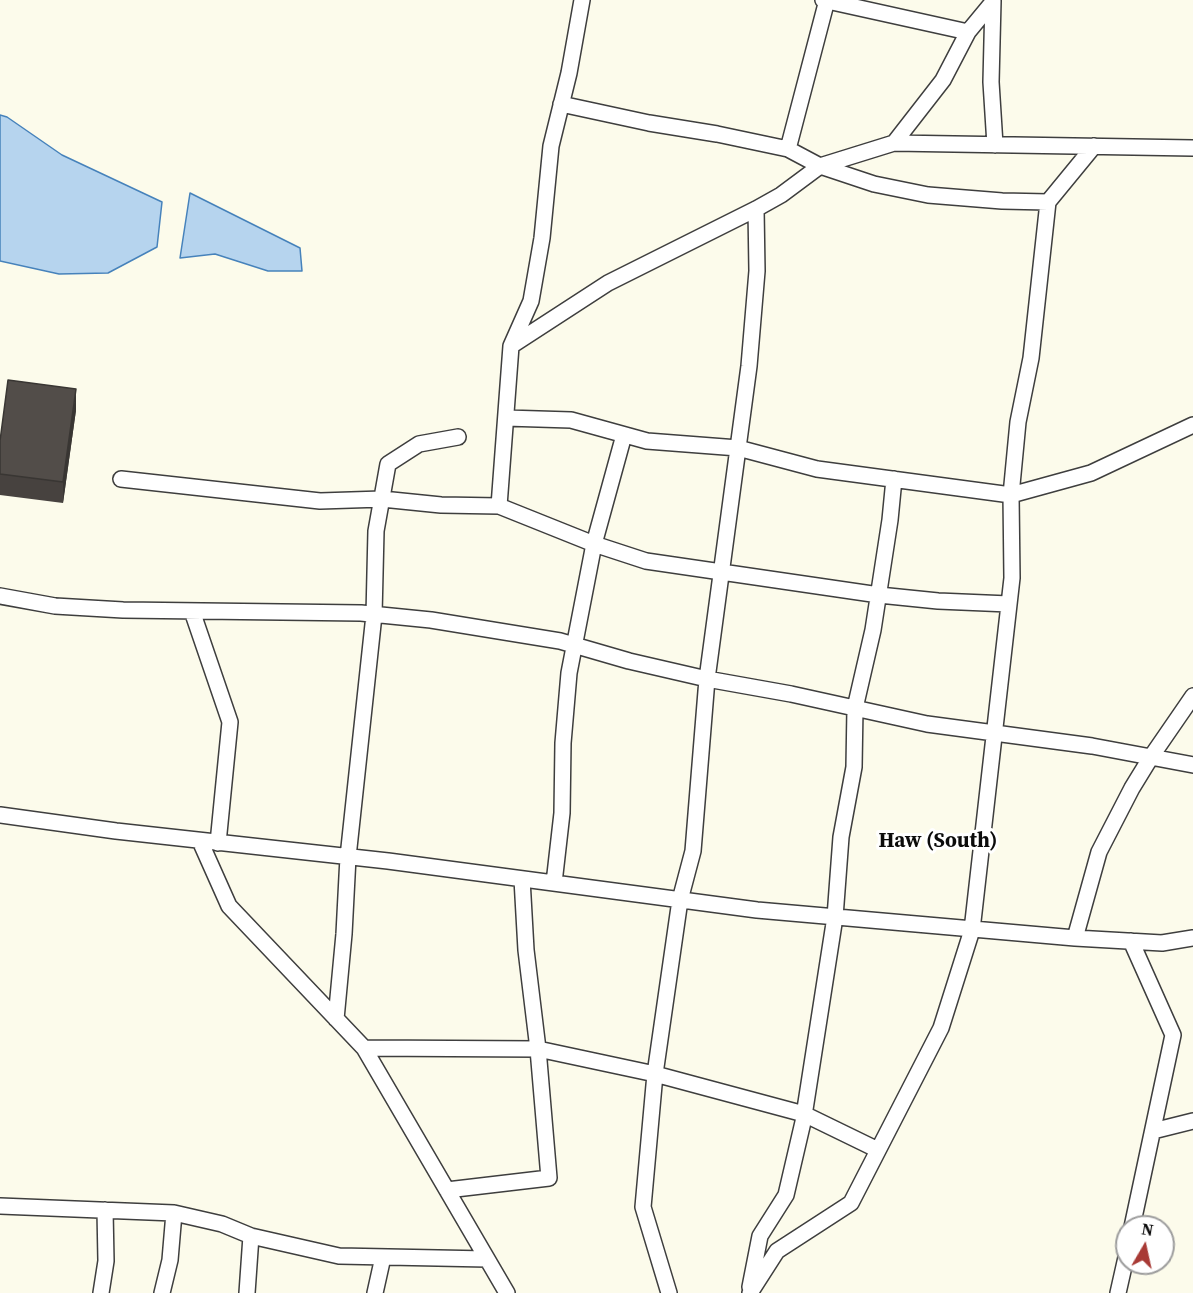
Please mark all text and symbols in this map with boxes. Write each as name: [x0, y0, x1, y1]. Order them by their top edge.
district label: Haw (South): [879, 829, 997, 855]
north arrow: [1115, 1215, 1175, 1275]
text: N: [1140, 1217, 1155, 1241]

